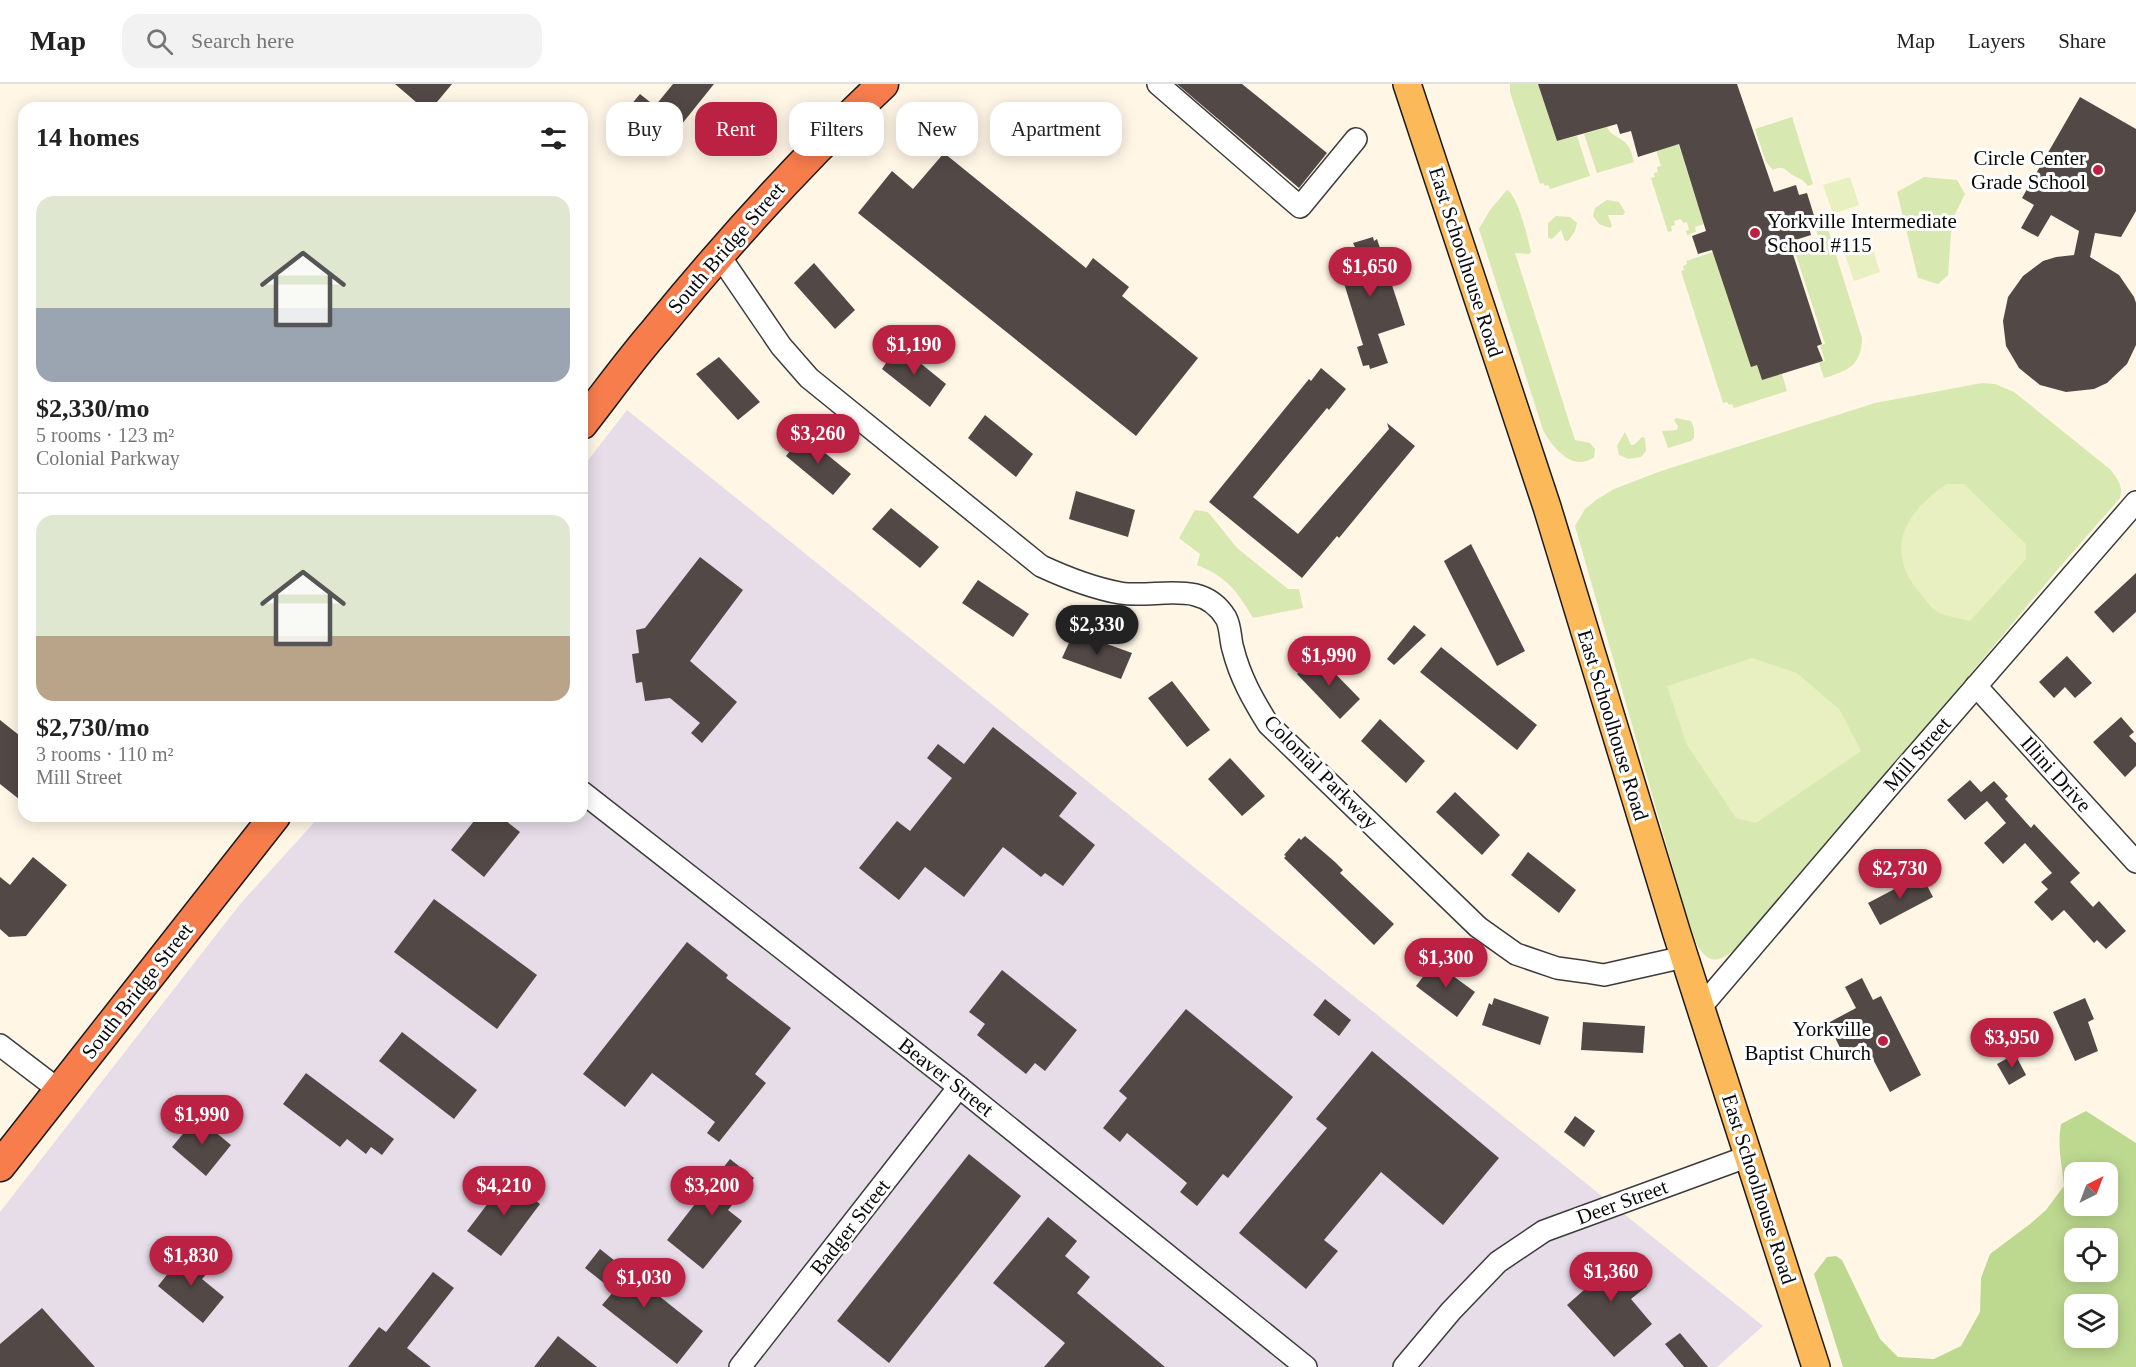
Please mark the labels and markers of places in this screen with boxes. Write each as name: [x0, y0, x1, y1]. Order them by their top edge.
place label: Circle Center Grade School: [1971, 146, 2086, 194]
marker: Circle Center Grade School: [2091, 163, 2105, 177]
place label: Yorkville Intermediate School #115: [1767, 209, 1957, 257]
marker: Yorkville Intermediate School #115: [1748, 226, 1762, 240]
pin: $1,650: [1321, 247, 1419, 298]
pin: $1,190: [865, 325, 963, 376]
pin: $3,260: [769, 414, 867, 465]
pin: $2,330: [1048, 605, 1146, 656]
pin: $1,990: [1280, 636, 1378, 687]
pin: $2,730: [1851, 849, 1949, 900]
pin: $1,300: [1397, 938, 1495, 989]
place label: Yorkville Baptist Church: [1744, 1017, 1871, 1065]
pin: $3,950: [1963, 1018, 2061, 1069]
marker: Yorkville Baptist Church: [1876, 1034, 1890, 1048]
pin: $1,990: [153, 1095, 251, 1146]
pin: $4,210: [455, 1166, 553, 1217]
pin: $3,200: [663, 1166, 761, 1217]
pin: $1,830: [142, 1236, 240, 1287]
pin: $1,360: [1562, 1252, 1660, 1303]
pin: $1,030: [595, 1258, 693, 1309]

